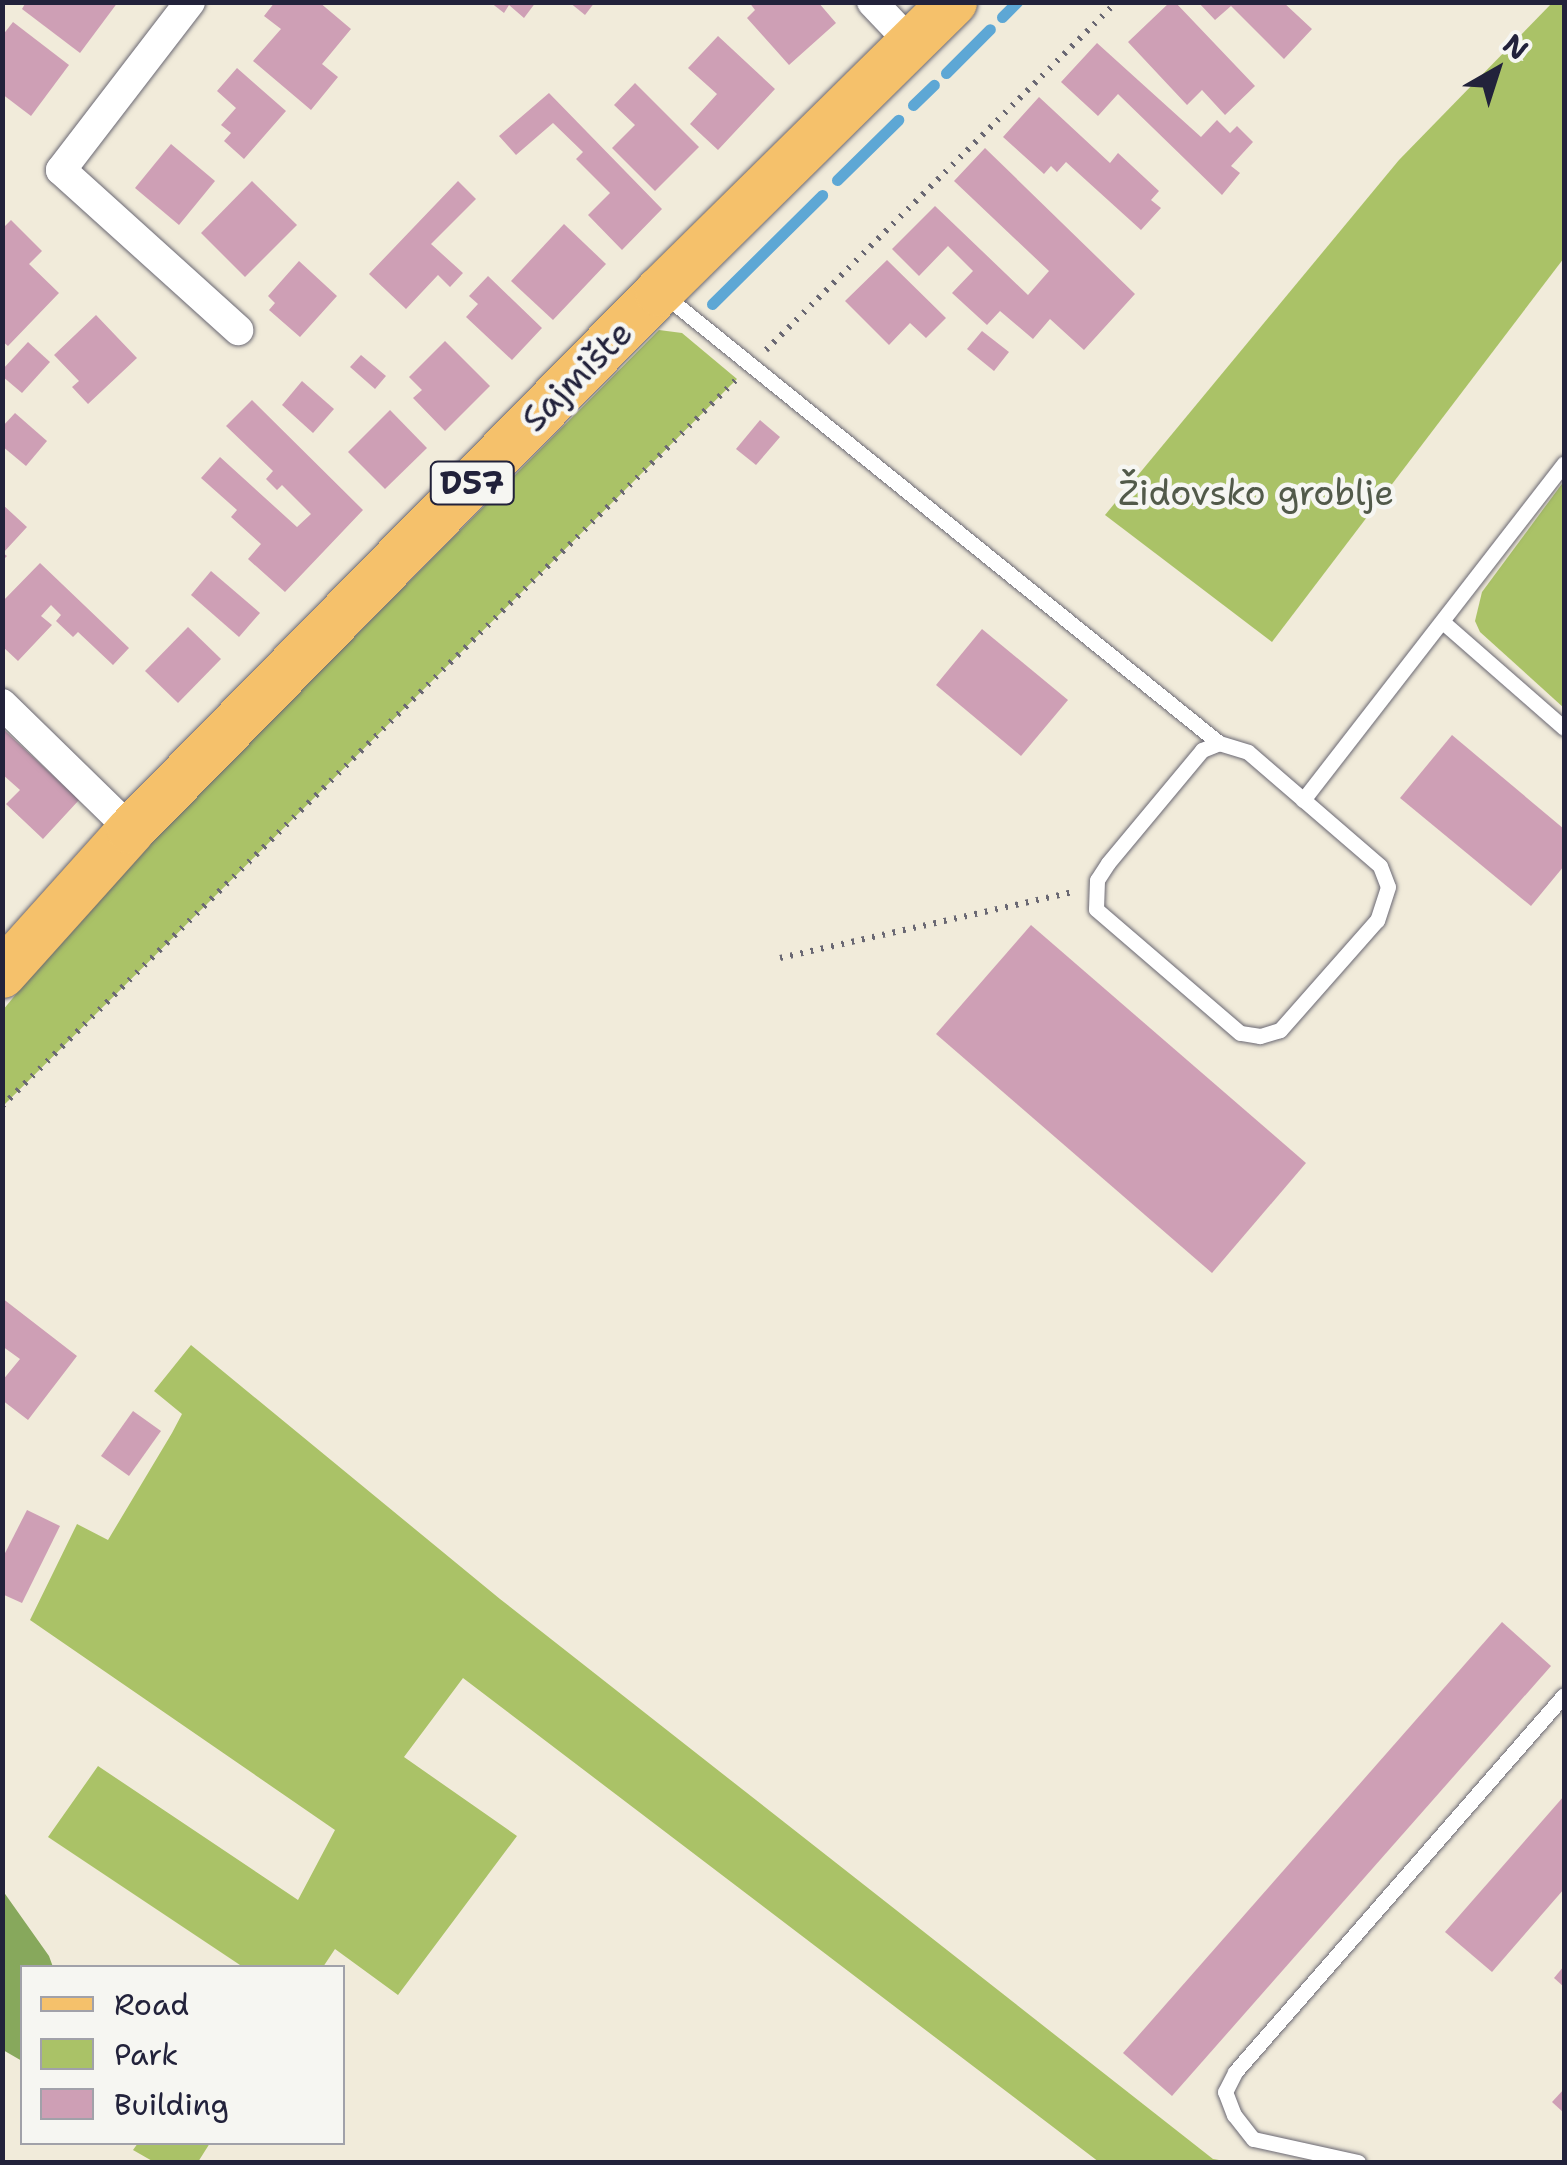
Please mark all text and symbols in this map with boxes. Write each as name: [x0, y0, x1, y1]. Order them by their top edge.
north arrow: [1447, 20, 1547, 120]
text: N: [1495, 25, 1536, 68]
street label: Sajmište: [513, 312, 641, 440]
road number: D57: [430, 456, 514, 510]
park label: Židovsko groblje: [1118, 472, 1394, 514]
legend: [20, 1965, 345, 2145]
text: Road: [114, 1984, 189, 2025]
text: Park: [114, 2034, 178, 2075]
text: Building: [114, 2084, 229, 2125]

